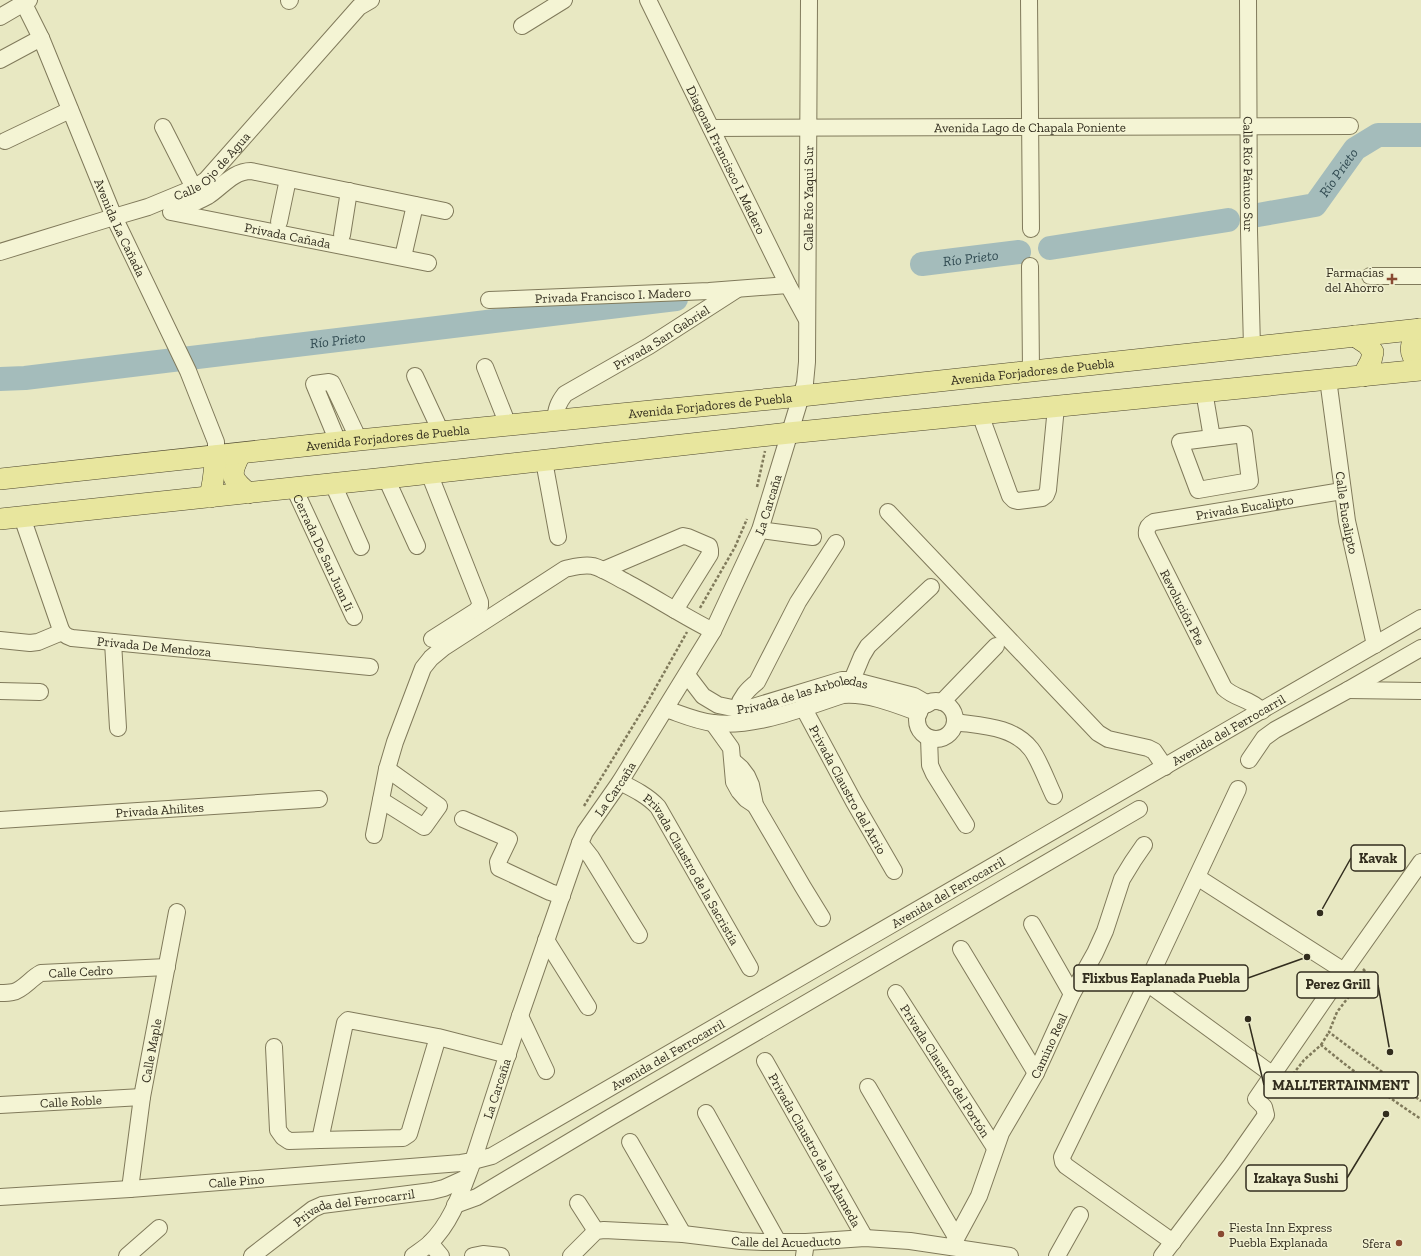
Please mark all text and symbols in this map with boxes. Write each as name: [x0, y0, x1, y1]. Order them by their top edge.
street label: Diagonal Francisco I. Madero: [683, 83, 769, 237]
street label: Calle Río Pánuco Sur: [1241, 116, 1256, 232]
street label: Avenida Lago de Chapala Poniente: [934, 120, 1126, 135]
street label: Calle Ojo de Agua: [172, 128, 254, 204]
street label: Calle Río Yaqui Sur: [801, 145, 816, 251]
water label: Río Prieto: [1316, 145, 1362, 200]
street label: Avenida La Cañada: [91, 177, 149, 280]
street label: Privada Cañada: [243, 220, 333, 252]
water label: Río Prieto: [942, 247, 1000, 270]
place label: Farmacias del Ahorro: [1325, 265, 1384, 295]
marker: Farmacias del Ahorro: [1387, 274, 1397, 284]
street label: Privada Francisco I. Madero: [535, 285, 692, 306]
street label: Privada San Gabriel: [611, 302, 713, 373]
water label: Río Prieto: [309, 329, 367, 352]
street label: Avenida Forjadores de Puebla: [950, 355, 1116, 388]
street label: Avenida Forjadores de Puebla: [628, 390, 793, 421]
street label: Avenida Forjadores de Puebla: [305, 422, 471, 454]
street label: Calle Eucalipto: [1332, 470, 1361, 556]
street label: La Carcaña: [752, 472, 785, 537]
street label: Cerrada De San Juan Ii: [290, 492, 357, 614]
street label: Privada Eucalipto: [1195, 492, 1295, 523]
street label: Revolución Pte: [1157, 567, 1208, 647]
street label: Privada De Mendoza: [96, 633, 213, 660]
street label: Privada de las Arboledas: [736, 673, 870, 717]
street label: Avenida del Ferrocarril: [1169, 691, 1288, 769]
street label: Privada Claustro del Atrio: [806, 723, 890, 857]
street label: La Carcaña: [591, 758, 639, 819]
street label: Privada Claustro de la Sacristía: [640, 790, 743, 948]
street label: Privada Ahilites: [115, 800, 205, 820]
callout: Kavak: [1351, 845, 1405, 871]
text: Kavak: [1359, 850, 1397, 867]
street label: Avenida del Ferrocarril: [889, 853, 1008, 931]
street label: Calle Cedro: [48, 963, 114, 981]
callout: Flixbus Eaplanada Puebla: [1074, 965, 1248, 991]
text: Flixbus Eaplanada Puebla: [1082, 970, 1240, 987]
callout: Perez Grill: [1297, 972, 1378, 998]
text: Perez Grill: [1305, 976, 1371, 993]
street label: Privada Claustro del Portón: [897, 1002, 993, 1141]
street label: Camino Real: [1027, 1010, 1071, 1082]
street label: Avenida del Ferrocarril: [608, 1016, 728, 1093]
street label: Calle Maple: [138, 1017, 165, 1084]
street label: La Carcaña: [480, 1056, 514, 1121]
street label: Privada Claustro de la Alameda: [765, 1070, 864, 1230]
callout: MALLTERTAINMENT: [1264, 1072, 1418, 1098]
text: MALLTERTAINMENT: [1272, 1077, 1410, 1094]
street label: Calle Roble: [40, 1092, 102, 1111]
callout: Izakaya Sushi: [1246, 1165, 1347, 1191]
text: Izakaya Sushi: [1253, 1170, 1339, 1187]
street label: Calle Pino: [208, 1171, 265, 1191]
street label: Privada del Ferrocarril: [290, 1186, 416, 1230]
place label: Fiesta Inn Express Puebla Explanada: [1229, 1220, 1333, 1250]
marker: Fiesta Inn Express Puebla Explanada: [1216, 1229, 1226, 1239]
street label: Calle del Acueducto: [730, 1233, 842, 1250]
place label: Sfera: [1362, 1236, 1392, 1251]
marker: Sfera: [1394, 1238, 1404, 1248]

